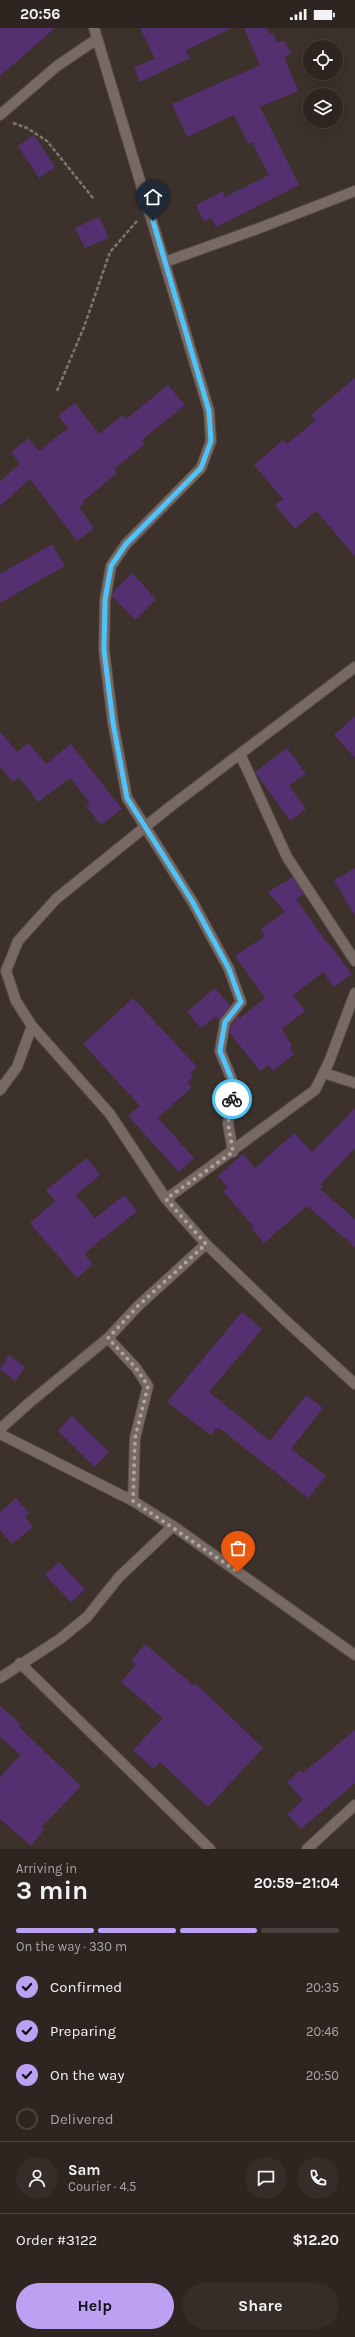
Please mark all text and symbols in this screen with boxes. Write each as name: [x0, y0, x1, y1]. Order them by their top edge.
text: 20:56: [20, 5, 60, 23]
map controls: [303, 40, 343, 128]
button: locate: [303, 40, 343, 80]
button: layers: [303, 88, 343, 128]
pin: [136, 180, 170, 221]
icon: home: [142, 186, 164, 208]
courier: [212, 1079, 252, 1119]
icon: bike: [221, 1088, 243, 1110]
pin: [221, 1531, 255, 1572]
icon: bag: [227, 1537, 249, 1559]
text: Arriving in: [16, 1861, 77, 1876]
text: 20:59–21:04: [254, 1874, 339, 1892]
text: 3 min: [16, 1875, 88, 1906]
text: On the way · 330 m: [16, 1939, 127, 1954]
icon: check: [16, 1976, 38, 1998]
text: Confirmed: [50, 1978, 122, 1996]
text: 20:35: [306, 1980, 339, 1995]
icon: check: [16, 2020, 38, 2042]
text: Preparing: [50, 2022, 116, 2040]
text: 20:46: [306, 2024, 339, 2039]
icon: check: [16, 2064, 38, 2086]
text: On the way: [50, 2066, 124, 2084]
text: 20:50: [306, 2068, 339, 2083]
text: Delivered: [50, 2110, 114, 2128]
button: person: [16, 2157, 58, 2199]
button: chat: [245, 2157, 287, 2199]
button: phone: [297, 2157, 339, 2199]
text: Sam: [68, 2161, 101, 2179]
text: Courier · 4.5: [68, 2179, 136, 2194]
text: Order #3122: [16, 2231, 97, 2249]
text: $12.20: [292, 2231, 339, 2249]
button: Help: [16, 2283, 174, 2329]
button: Share: [182, 2283, 339, 2329]

